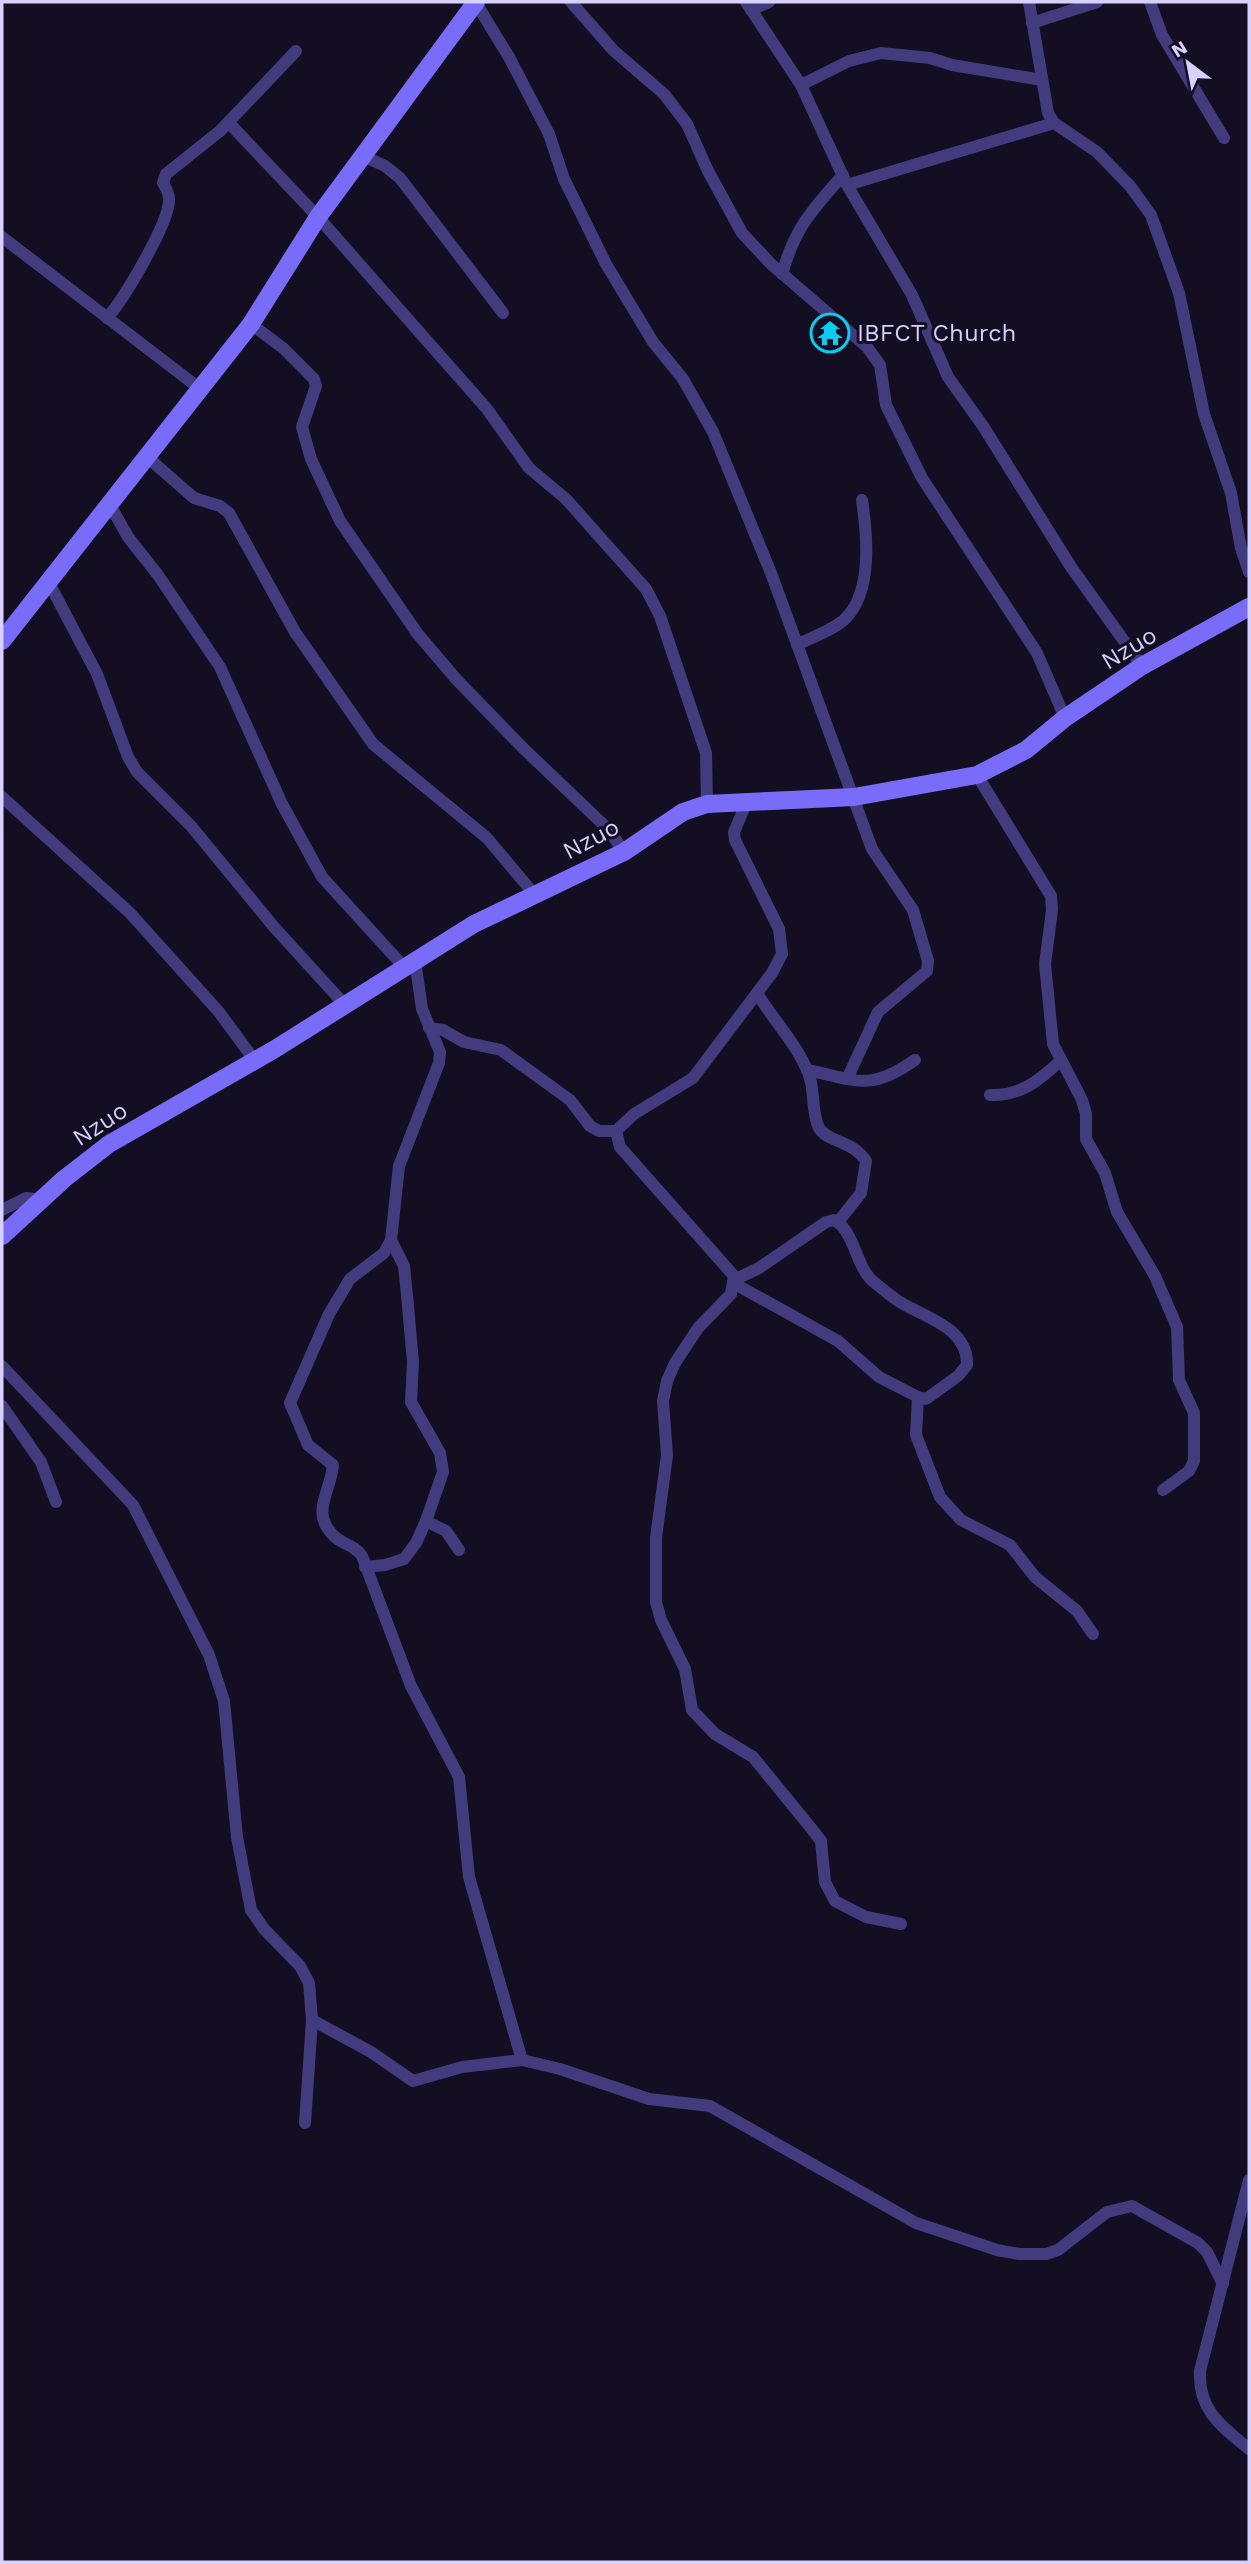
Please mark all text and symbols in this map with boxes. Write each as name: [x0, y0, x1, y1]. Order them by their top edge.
north arrow: [1153, 28, 1223, 98]
text: N: [1167, 36, 1191, 62]
temple icon: IBFCT Church: [809, 312, 851, 354]
place label: IBFCT Church: [857, 319, 1016, 347]
street label: Nzuo: [1096, 621, 1162, 675]
street label: Nzuo: [558, 813, 624, 865]
street label: Nzuo: [67, 1096, 133, 1152]

